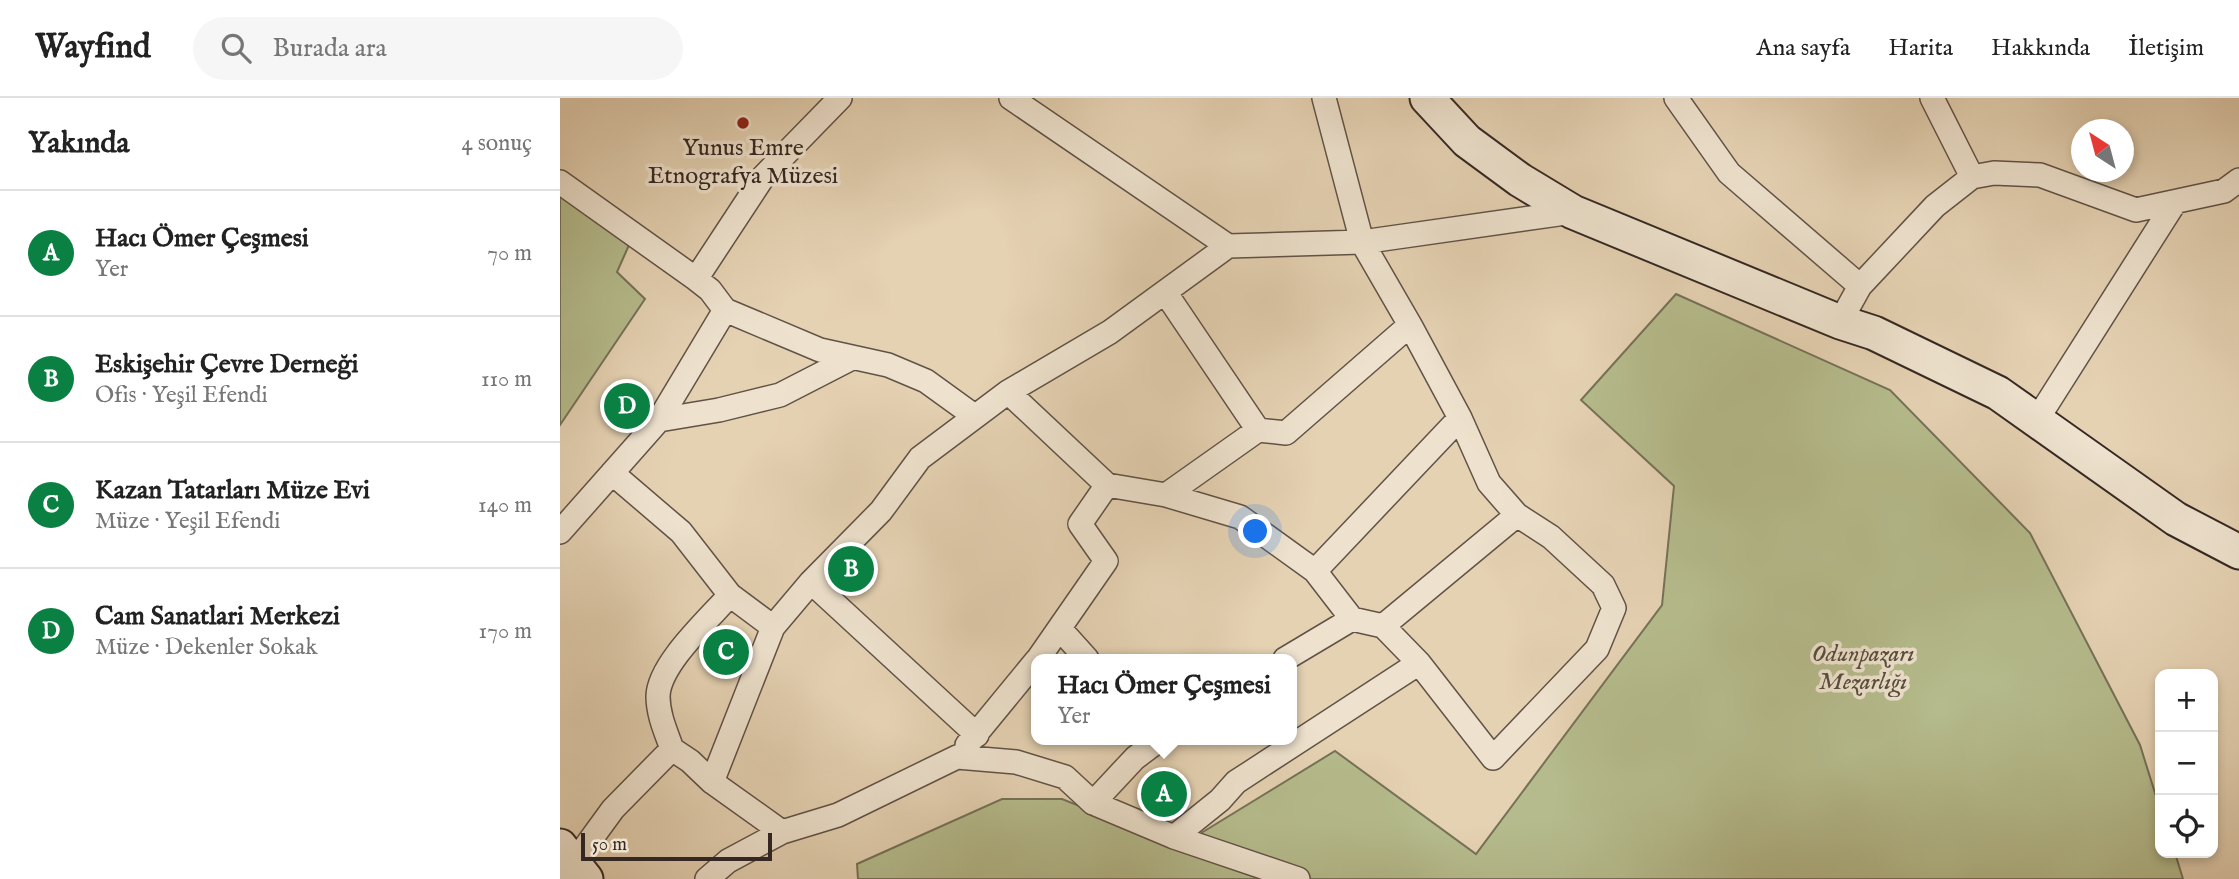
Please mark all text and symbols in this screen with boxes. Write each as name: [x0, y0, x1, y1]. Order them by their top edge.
search box: [193, 17, 683, 80]
text: Wayfind: [35, 27, 151, 69]
icon: search: [217, 29, 255, 67]
text: Burada ara: [273, 32, 387, 65]
text: Ana sayfa: [1756, 33, 1850, 64]
text: Harita: [1888, 33, 1953, 64]
text: Hakkında: [1991, 33, 2090, 64]
text: İletişim: [2128, 33, 2204, 64]
marker: Yunus Emre Etnografya Müzesi: [735, 115, 751, 131]
north arrow: [2071, 119, 2134, 182]
text: Yakında: [28, 125, 130, 163]
text: 4 sonuç: [461, 129, 532, 158]
place label: Yunus Emre Etnografya Müzesi: [648, 133, 838, 192]
text: Hacı Ömer Çeşmesi: [95, 222, 309, 255]
text: A: [43, 239, 59, 268]
text: 70 m: [487, 239, 532, 268]
text: Yer: [95, 255, 128, 284]
text: Eskişehir Çevre Derneği: [95, 348, 359, 381]
text: B: [43, 365, 59, 394]
text: 110 m: [481, 365, 532, 394]
pin: D: [604, 380, 650, 432]
text: Ofis · Yeşil Efendi: [95, 381, 268, 410]
text: Kazan Tatarları Müze Evi: [95, 474, 370, 507]
text: C: [43, 491, 59, 520]
text: 140 m: [478, 491, 532, 520]
text: Müze · Yeşil Efendi: [95, 507, 280, 536]
your location: [1238, 514, 1272, 548]
pin: B: [828, 543, 874, 595]
text: Cam Sanatlari Merkezi: [95, 600, 340, 633]
text: D: [42, 617, 60, 646]
text: 170 m: [479, 617, 532, 646]
pin: C: [703, 626, 749, 678]
text: Müze · Dekenler Sokak: [95, 633, 317, 662]
park label: Odunpazarı Mezarlığı: [1812, 639, 1914, 698]
popup: [1031, 654, 1297, 745]
text: Hacı Ömer Çeşmesi: [1057, 669, 1271, 702]
map controls: [2155, 669, 2218, 858]
button: +: [2155, 669, 2218, 732]
text: Yer: [1057, 702, 1090, 731]
button: −: [2155, 732, 2218, 795]
pin: A: [1141, 768, 1187, 820]
button: locate: [2155, 795, 2218, 858]
scale bar: [581, 830, 772, 862]
text: 50 m: [592, 833, 627, 857]

